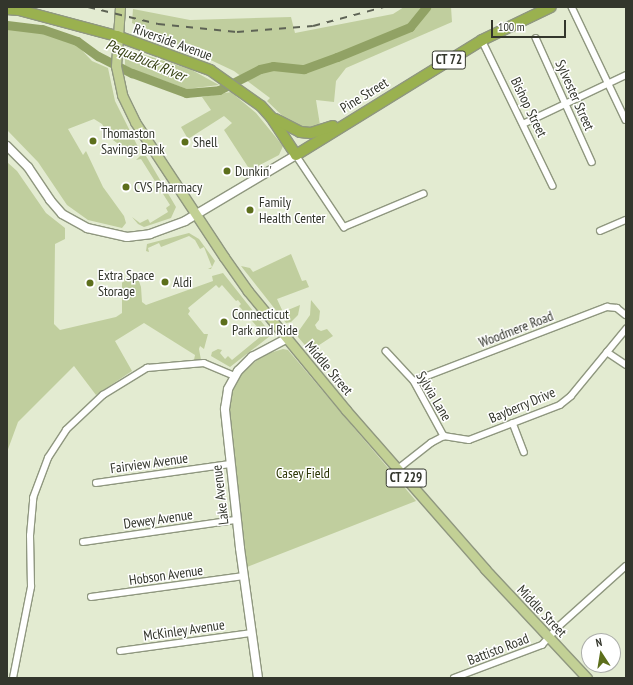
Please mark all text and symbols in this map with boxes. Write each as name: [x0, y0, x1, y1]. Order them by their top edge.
scale bar: [493, 12, 568, 38]
text: 100 m: [498, 19, 525, 34]
street label: Riverside Avenue: [131, 20, 215, 64]
water label: Pequabuck River: [103, 35, 189, 85]
road number: CT 72: [431, 49, 467, 71]
street label: Sylvester Street: [552, 57, 598, 133]
street label: Pine Street: [337, 74, 391, 116]
street label: Bishop Street: [507, 74, 551, 140]
place label: Thomaston Savings Bank: [101, 125, 165, 158]
place label: Shell: [193, 134, 217, 150]
marker: Thomaston Savings Bank: [88, 136, 98, 146]
marker: Shell: [180, 137, 190, 147]
place label: Dunkin': [235, 163, 272, 179]
marker: Dunkin': [222, 166, 232, 176]
place label: CVS Pharmacy: [134, 179, 202, 195]
marker: CVS Pharmacy: [121, 182, 131, 192]
place label: Family Health Center: [259, 194, 325, 226]
marker: Family Health Center: [244, 204, 256, 216]
place label: Extra Space Storage: [98, 267, 154, 300]
place label: Aldi: [173, 274, 192, 290]
marker: Aldi: [160, 277, 170, 287]
marker: Extra Space Storage: [85, 278, 95, 288]
place label: Connecticut Park and Ride: [232, 306, 298, 338]
street label: Woodmere Road: [476, 307, 556, 351]
marker: Connecticut Park and Ride: [219, 317, 229, 327]
street label: Middle Street: [302, 338, 356, 398]
street label: Sylvia Lane: [413, 368, 455, 424]
street label: Bayberry Drive: [486, 383, 558, 427]
street label: Fairview Avenue: [109, 449, 189, 477]
street label: Lake Avenue: [208, 464, 232, 526]
park label: Casey Field: [276, 465, 330, 481]
road number: CT 229: [385, 467, 427, 489]
street label: Dewey Avenue: [122, 506, 194, 532]
street label: Hobson Avenue: [128, 561, 204, 589]
street label: Middle Street: [514, 581, 570, 641]
street label: McKinley Avenue: [142, 616, 226, 644]
street label: Battisto Road: [465, 630, 531, 668]
north arrow: [581, 633, 621, 673]
text: N: [594, 635, 603, 650]

